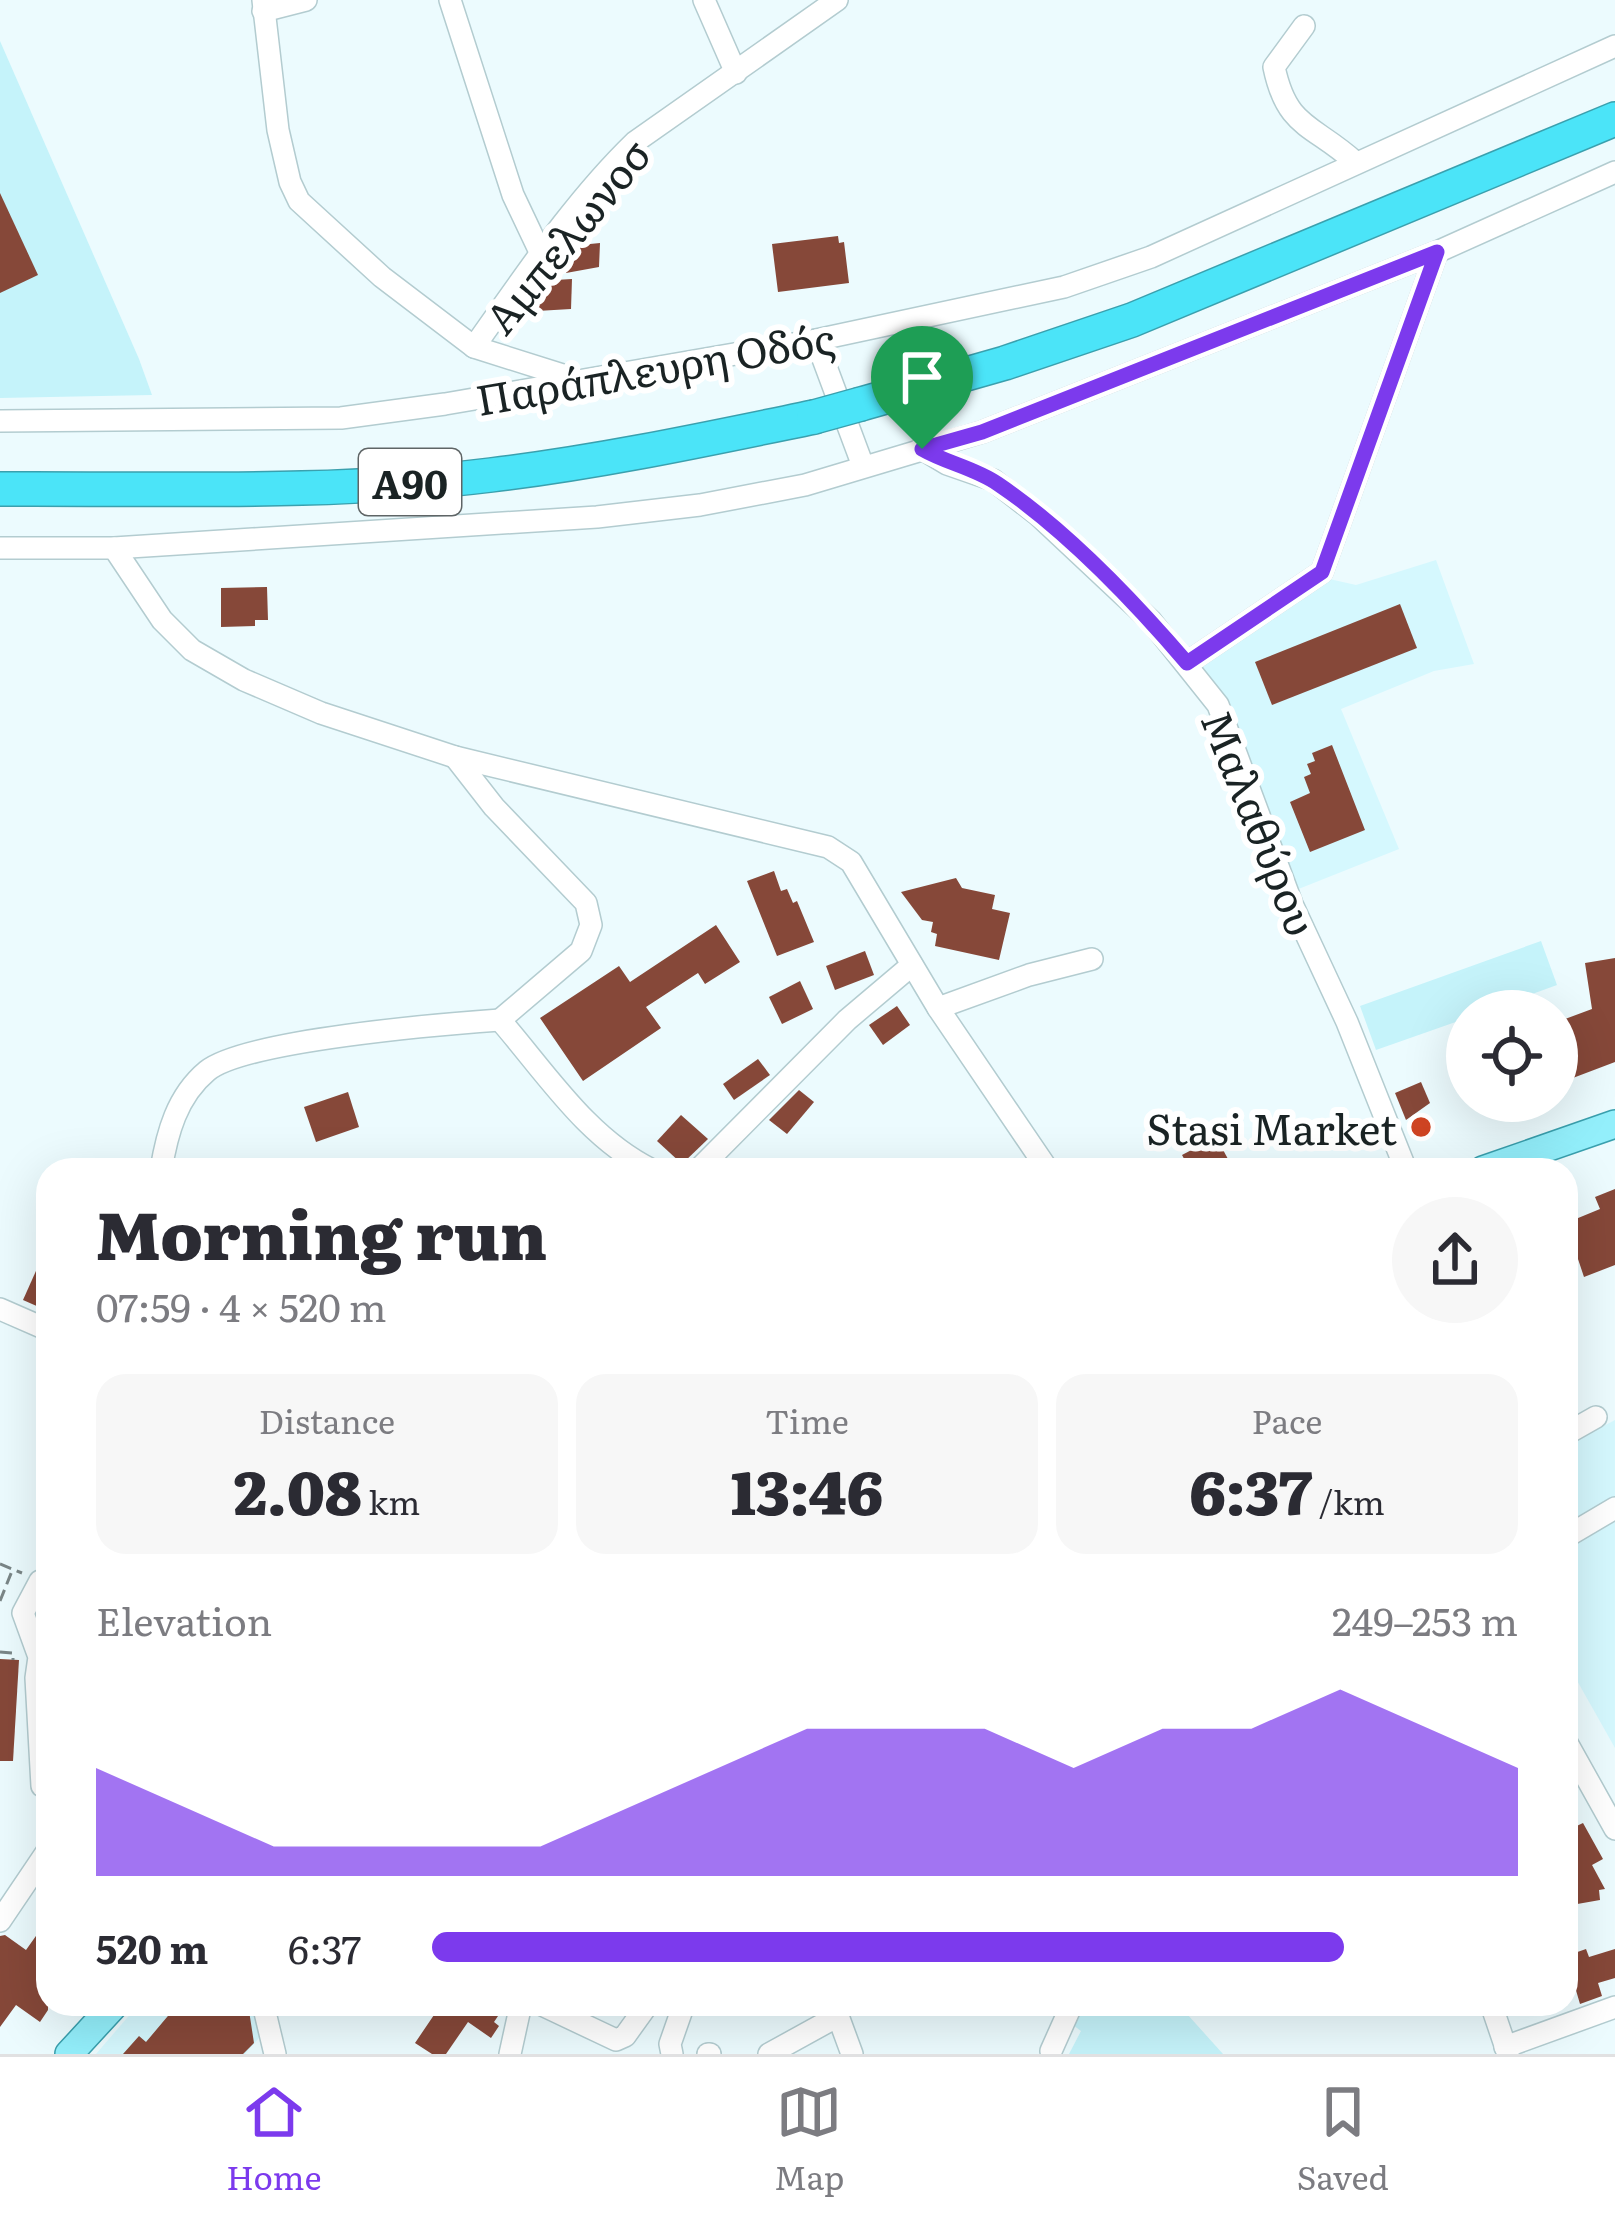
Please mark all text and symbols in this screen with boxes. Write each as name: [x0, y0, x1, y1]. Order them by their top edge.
street label: Αμπελωνοσ: [468, 124, 664, 346]
street label: Παράπλευρη Οδός: [471, 305, 839, 429]
pin: [871, 326, 973, 449]
icon: arrive: [889, 344, 955, 410]
road number: Α90: [359, 449, 461, 515]
street label: Μαλαθύρου: [1188, 700, 1334, 944]
map controls: [1446, 990, 1578, 1122]
button: locate: [1446, 990, 1578, 1122]
place label: Stasi Market: [1146, 1096, 1397, 1158]
marker: Stasi Market: [1408, 1114, 1434, 1140]
text: Morning run: [96, 1182, 547, 1280]
button: share: [1392, 1197, 1518, 1323]
text: 07:59 · 4 × 520 m: [96, 1276, 386, 1334]
text: Distance: [259, 1395, 395, 1444]
text: Time: [765, 1395, 849, 1444]
text: Pace: [1252, 1395, 1322, 1444]
text: 2.08: [234, 1444, 362, 1533]
text: 13:46: [731, 1444, 883, 1533]
text: 6:37: [1189, 1444, 1312, 1533]
text: km: [362, 1476, 420, 1525]
text: /km: [1312, 1476, 1385, 1525]
text: Elevation: [96, 1590, 272, 1648]
text: 249–253 m: [1332, 1590, 1518, 1648]
text: 520 m: [96, 1918, 208, 1976]
text: 6:37: [288, 1918, 361, 1976]
tab: Home: [226, 2079, 322, 2200]
tab: Map: [774, 2079, 844, 2200]
tab: Saved: [1297, 2079, 1389, 2200]

